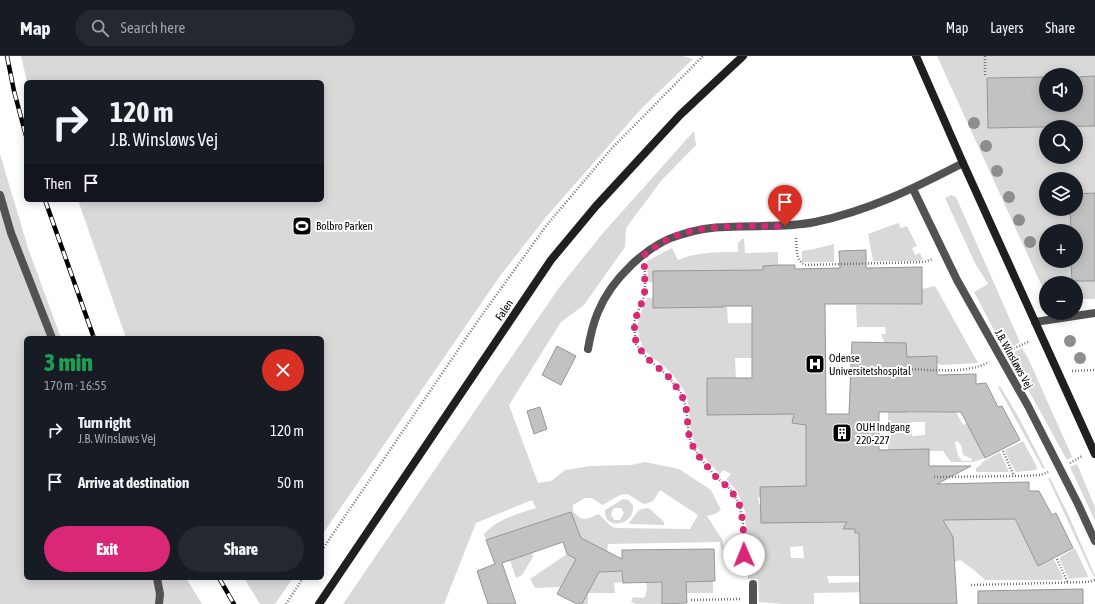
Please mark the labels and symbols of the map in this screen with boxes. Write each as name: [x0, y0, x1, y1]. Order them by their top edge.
pin: [768, 185, 802, 226]
sports icon: Bolbro Parken: [291, 215, 313, 237]
place label: Bolbro Parken: [316, 220, 373, 232]
street label: Falen: [493, 297, 515, 323]
street label: J.B. Winsløws Vej: [993, 327, 1035, 391]
place label: Odense Universitetshospital: [829, 352, 911, 377]
hospital icon: Odense Universitetshospital: [804, 353, 826, 375]
place label: OUH Indgang 220-227: [856, 421, 910, 446]
building icon: OUH Indgang 220-227: [831, 422, 853, 444]
position arrow: [723, 534, 765, 576]

